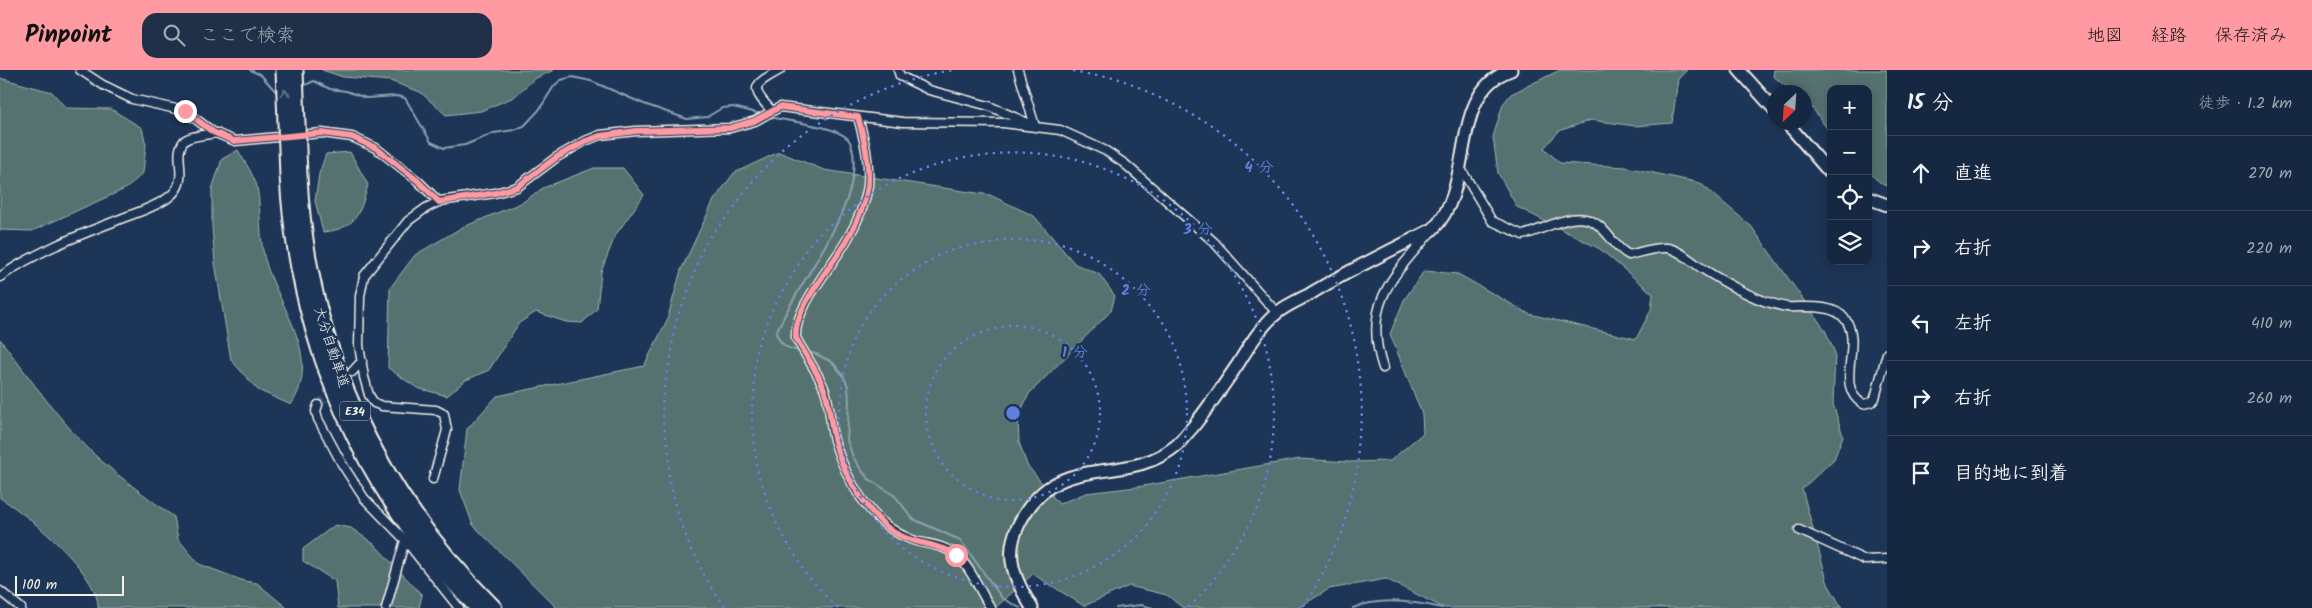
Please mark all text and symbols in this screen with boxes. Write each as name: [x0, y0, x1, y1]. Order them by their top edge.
search box: [142, 13, 492, 58]
text: Pinpoint: [25, 16, 112, 55]
icon: search: [160, 21, 188, 49]
text: ここで検索: [200, 21, 295, 51]
text: 地図: [2087, 22, 2123, 51]
text: 経路: [2151, 22, 2187, 51]
text: 保存済み: [2215, 22, 2287, 51]
north arrow: [1767, 85, 1812, 130]
map controls: [1827, 85, 1872, 265]
button: +: [1827, 85, 1872, 130]
text: 15 分: [1907, 87, 1953, 120]
one-way arrow: [279, 88, 290, 96]
text: 徒歩 · 1.2 km: [2199, 91, 2292, 116]
route end: [174, 100, 197, 123]
button: −: [1827, 130, 1872, 175]
text: 4 分: [1245, 156, 1273, 180]
icon: ahead: [1907, 159, 1935, 187]
text: 直進: [1954, 159, 1992, 189]
text: 270 m: [2248, 161, 2292, 186]
button: locate: [1827, 175, 1872, 220]
text: 3 分: [1183, 218, 1212, 242]
button: layers: [1827, 220, 1872, 265]
icon: right: [1907, 234, 1935, 262]
text: 右折: [1954, 234, 1992, 264]
text: 220 m: [2246, 236, 2292, 261]
text: 2 分: [1121, 279, 1151, 303]
street label: 大分自動車道: [308, 304, 354, 391]
icon: left: [1907, 309, 1935, 337]
text: 左折: [1954, 309, 1992, 339]
text: 410 m: [2251, 311, 2292, 336]
text: 1 分: [1062, 341, 1088, 365]
icon: right: [1907, 384, 1935, 412]
text: 右折: [1954, 384, 1992, 414]
text: 260 m: [2247, 386, 2292, 411]
road number: E34: [340, 402, 370, 421]
centre of rings: [1004, 404, 1022, 422]
icon: arrive: [1907, 459, 1935, 487]
text: 目的地に到着: [1954, 459, 2068, 489]
route start: [945, 544, 968, 567]
scale bar: [15, 573, 124, 596]
text: 100 m: [22, 574, 57, 596]

